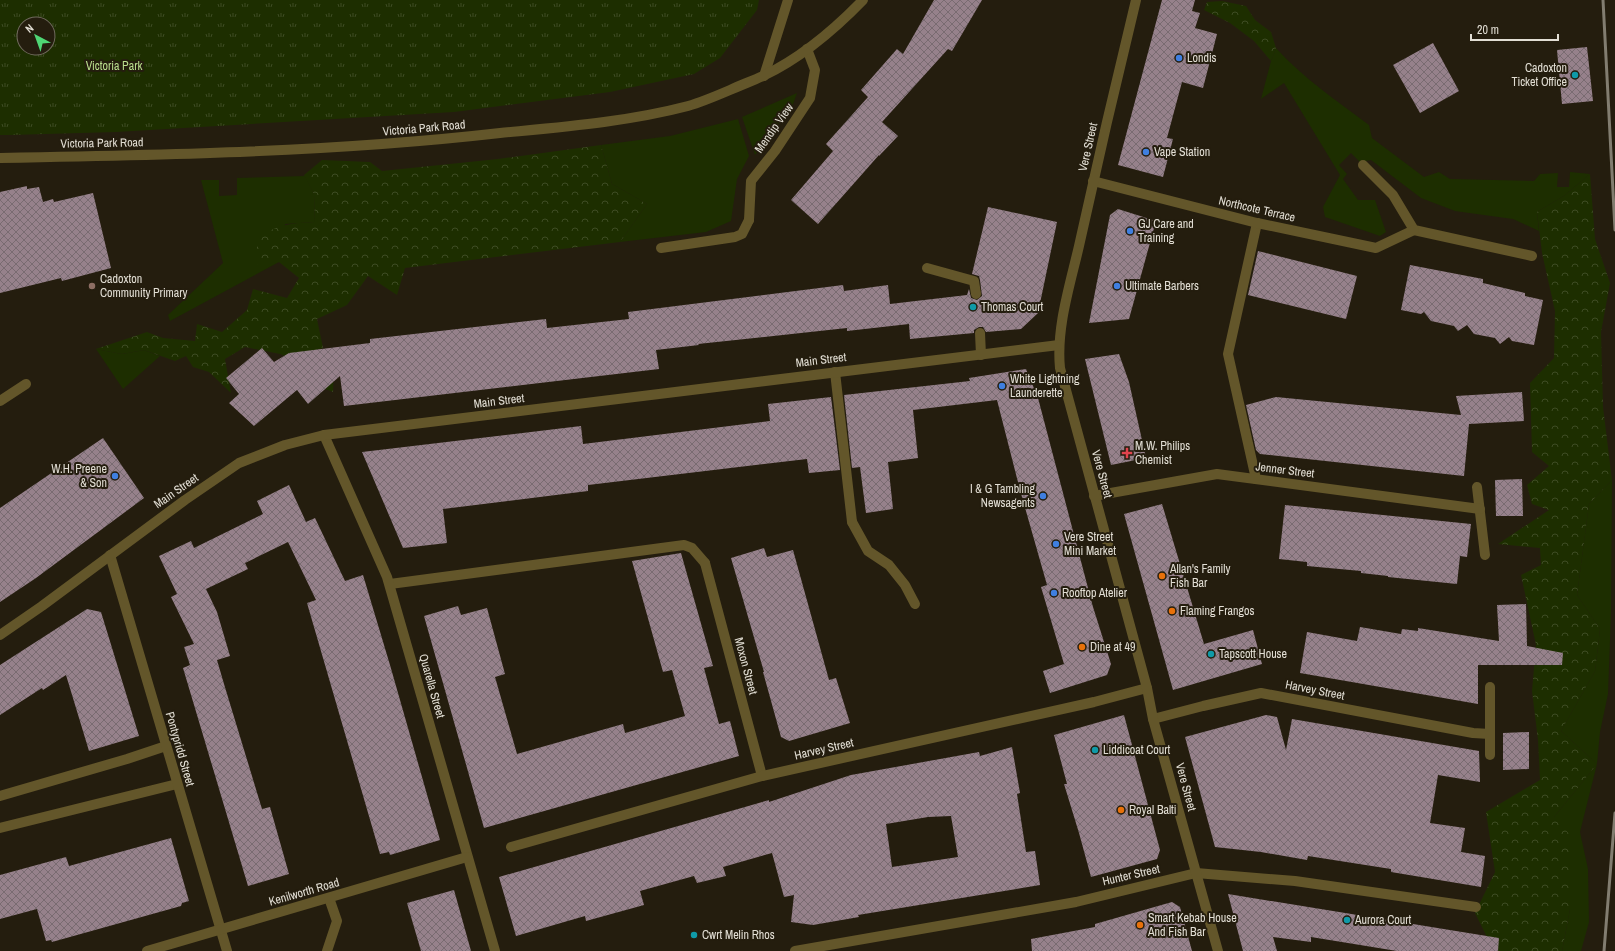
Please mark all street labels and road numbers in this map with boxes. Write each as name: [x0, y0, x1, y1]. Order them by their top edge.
street label: Mendip View: [751, 99, 797, 156]
street label: Victoria Park Road: [382, 116, 466, 140]
street label: Vere Street: [1075, 121, 1101, 173]
street label: Victoria Park Road: [60, 134, 144, 152]
street label: Northcote Terrace: [1217, 192, 1297, 226]
street label: Main Street: [795, 349, 847, 371]
street label: Main Street: [473, 390, 525, 412]
street label: Vere Street: [1088, 448, 1116, 500]
street label: Jenner Street: [1255, 458, 1316, 482]
street label: Main Street: [151, 470, 202, 512]
street label: Moxon Street: [731, 636, 761, 697]
street label: Quarella Street: [415, 652, 449, 720]
street label: Harvey Street: [1284, 676, 1346, 704]
street label: Pontypridd Street: [162, 710, 198, 788]
street label: Harvey Street: [793, 734, 855, 764]
street label: Vere Street: [1172, 761, 1200, 813]
street label: Hunter Street: [1101, 861, 1162, 889]
street label: Kenilworth Road: [267, 874, 341, 910]

